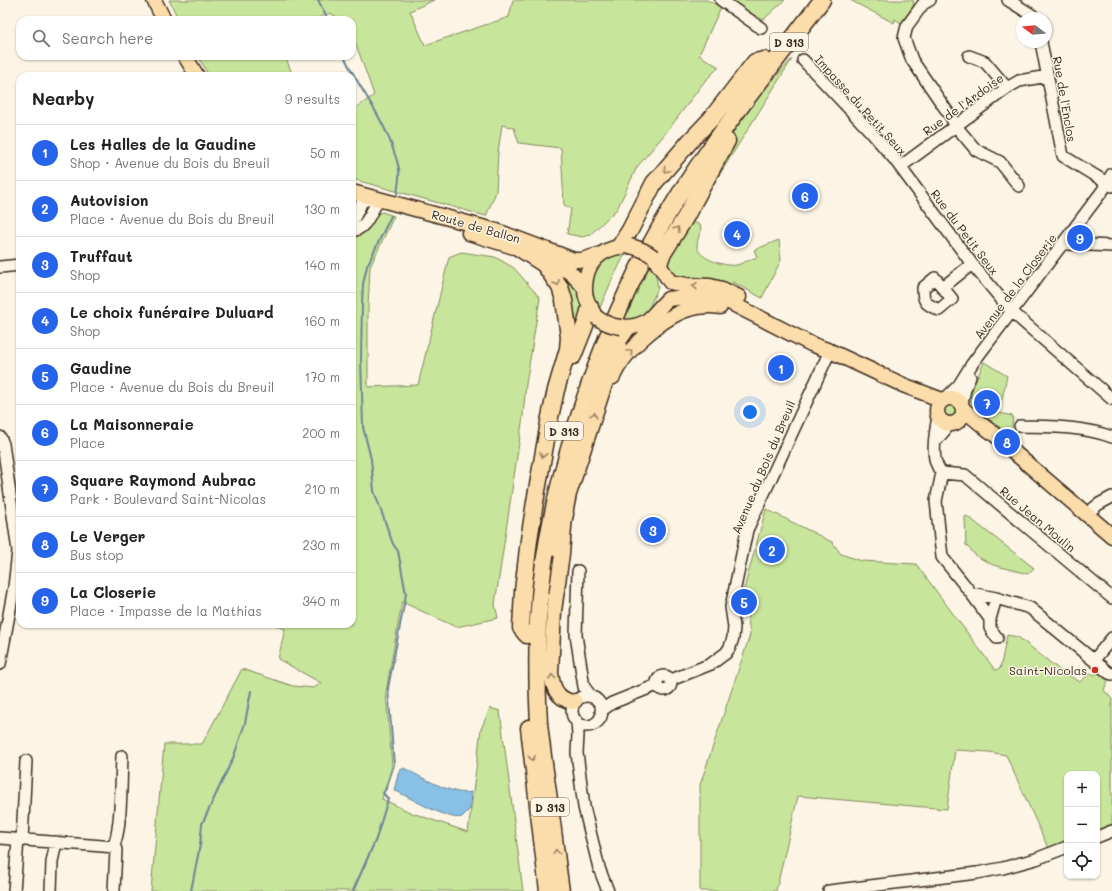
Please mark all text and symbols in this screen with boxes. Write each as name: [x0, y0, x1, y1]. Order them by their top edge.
north arrow: [1016, 12, 1052, 48]
search box: [16, 16, 356, 60]
icon: search: [30, 27, 52, 49]
text: Search here: [62, 28, 153, 48]
road number: D 313: [770, 33, 808, 51]
street label: Impasse du Petit Seux: [811, 51, 911, 159]
street label: Rue de l'Enclos: [1050, 55, 1080, 143]
street label: Rue de l'Ardoise: [919, 69, 1007, 139]
text: Nearby: [32, 87, 94, 109]
text: 9 results: [285, 90, 340, 107]
text: Les Halles de la Gaudine: [70, 134, 256, 154]
text: 1: [42, 144, 48, 161]
text: 50 m: [310, 144, 340, 161]
text: Shop · Avenue du Bois du Breuil: [70, 154, 270, 171]
one-way arrow: [663, 165, 670, 172]
pin: 6: [792, 181, 818, 211]
street label: Rue du Petit Seux: [928, 186, 1002, 278]
text: Autovision: [70, 190, 148, 210]
text: 2: [41, 200, 49, 217]
text: 130 m: [304, 200, 340, 217]
street label: Route de Ballon: [430, 206, 522, 246]
text: Place · Avenue du Bois du Breuil: [70, 210, 274, 227]
pin: 4: [724, 219, 750, 249]
pin: 9: [1067, 223, 1093, 253]
one-way arrow: [672, 227, 679, 234]
street label: Avenue de la Closerie: [970, 230, 1060, 342]
text: Truffaut: [70, 246, 133, 266]
text: 3: [41, 256, 49, 273]
text: 140 m: [304, 256, 340, 273]
text: Shop: [70, 266, 100, 283]
one-way arrow: [553, 279, 560, 286]
one-way arrow: [692, 281, 698, 290]
text: Le choix funéraire Duluard: [70, 302, 274, 322]
text: 4: [41, 312, 49, 329]
text: 160 m: [304, 312, 340, 329]
text: Shop: [70, 322, 100, 339]
one-way arrow: [625, 349, 633, 357]
pin: 1: [768, 353, 794, 383]
text: Gaudine: [70, 358, 131, 378]
text: 5: [41, 368, 49, 385]
text: 170 m: [304, 368, 340, 385]
text: Place · Avenue du Bois du Breuil: [70, 378, 274, 395]
pin: 7: [974, 388, 1000, 418]
street label: Avenue du Bois du Breuil: [728, 398, 798, 536]
your location: [740, 402, 760, 422]
one-way arrow: [590, 411, 598, 418]
text: La Maisonneraie: [70, 414, 194, 434]
road number: D 313: [545, 422, 583, 440]
text: 6: [41, 424, 49, 441]
text: 200 m: [302, 424, 340, 441]
pin: 8: [994, 427, 1020, 457]
text: Place: [70, 434, 105, 451]
one-way arrow: [540, 452, 548, 458]
text: Square Raymond Aubrac: [70, 470, 256, 490]
text: 7: [41, 480, 49, 497]
text: 210 m: [304, 480, 340, 497]
street label: Rue Jean Moulin: [997, 483, 1079, 555]
text: Park · Boulevard Saint-Nicolas: [70, 490, 266, 507]
pin: 3: [640, 515, 666, 545]
text: Le Verger: [70, 526, 145, 546]
pin: 2: [759, 535, 785, 565]
text: 8: [41, 536, 49, 553]
text: 230 m: [303, 536, 340, 553]
text: Bus stop: [70, 546, 123, 563]
text: La Closerie: [70, 582, 156, 602]
pin: 5: [731, 587, 757, 617]
text: 9: [41, 592, 49, 609]
text: 340 m: [302, 592, 340, 609]
text: Place · Impasse de la Mathias: [70, 602, 262, 619]
place label: Saint-Nicolas: [1009, 662, 1087, 678]
marker: Saint-Nicolas: [1090, 665, 1100, 675]
one-way arrow: [548, 673, 557, 680]
one-way arrow: [527, 755, 536, 761]
map controls: [1064, 771, 1100, 879]
button: +: [1064, 771, 1100, 807]
road number: D 313: [531, 798, 569, 816]
button: −: [1064, 807, 1100, 843]
button: locate: [1064, 843, 1100, 879]
one-way arrow: [552, 849, 561, 855]

